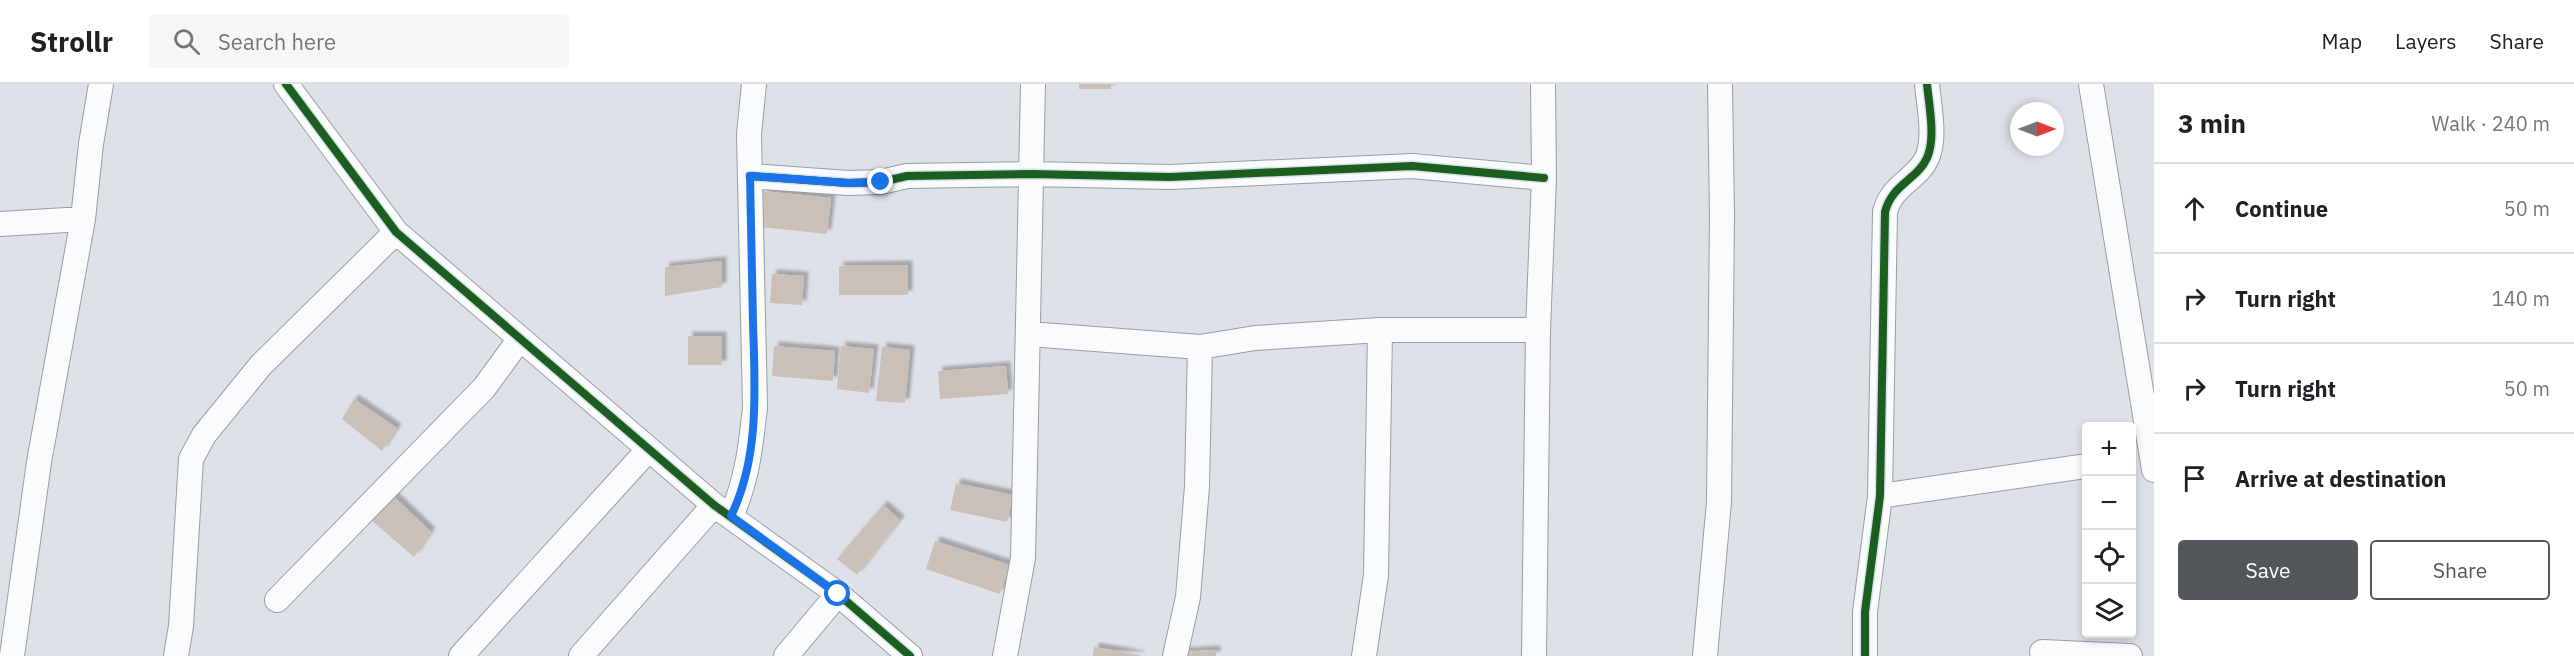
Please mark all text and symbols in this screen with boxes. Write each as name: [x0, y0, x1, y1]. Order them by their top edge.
search box: [149, 14, 569, 68]
text: Strollr: [30, 23, 113, 60]
icon: search: [170, 25, 203, 58]
text: Search here: [218, 27, 336, 56]
text: Map: [2322, 27, 2362, 55]
text: Layers: [2395, 27, 2457, 55]
text: Share: [2490, 27, 2544, 55]
north arrow: [2010, 102, 2064, 156]
text: 3 min: [2178, 106, 2246, 140]
text: Walk · 240 m: [2432, 110, 2550, 137]
route end: [867, 168, 893, 194]
icon: ahead: [2178, 192, 2211, 225]
text: Continue: [2235, 194, 2328, 223]
text: 50 m: [2504, 195, 2550, 222]
icon: right: [2178, 282, 2211, 315]
text: Turn right: [2235, 284, 2336, 313]
text: 140 m: [2492, 285, 2550, 312]
icon: right: [2178, 372, 2211, 405]
text: Turn right: [2235, 374, 2336, 403]
text: 50 m: [2504, 375, 2550, 402]
map controls: [2082, 422, 2136, 638]
button: +: [2082, 422, 2136, 476]
icon: arrive: [2178, 462, 2211, 495]
text: Arrive at destination: [2235, 464, 2446, 493]
button: −: [2082, 476, 2136, 530]
button: locate: [2082, 530, 2136, 584]
button: Save: [2178, 540, 2358, 600]
button: Share: [2370, 540, 2550, 600]
route start: [824, 580, 850, 606]
button: layers: [2082, 584, 2136, 638]

